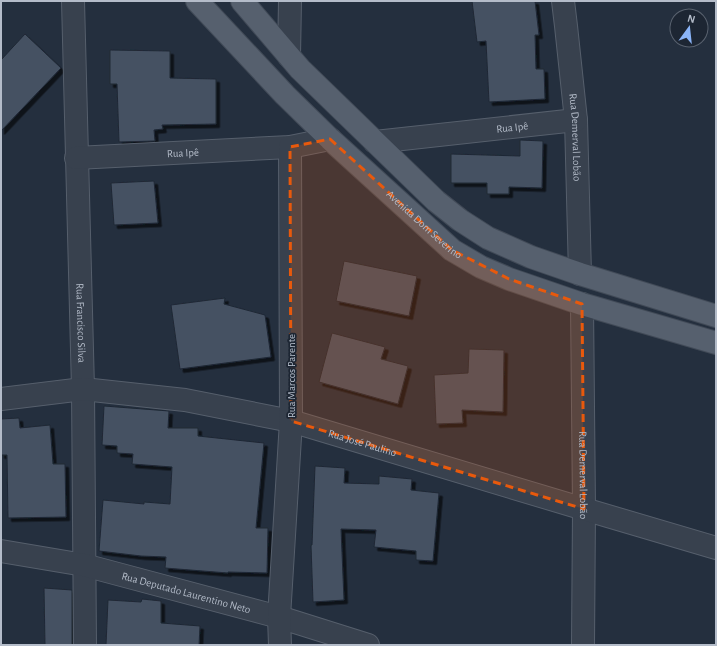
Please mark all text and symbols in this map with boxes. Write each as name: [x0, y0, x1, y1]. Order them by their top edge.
north arrow: [669, 8, 709, 48]
text: N: [686, 13, 697, 25]
street label: Rua Demerval Lobão: [568, 93, 583, 182]
street label: Rua Ipê: [496, 120, 529, 134]
street label: Rua Ipê: [167, 146, 199, 159]
street label: Avenida Dom Severino: [385, 188, 464, 260]
street label: Rua Francisco Silva: [75, 283, 88, 363]
street label: Rua Marcos Parente: [286, 334, 297, 418]
street label: Rua José Paulino: [327, 427, 398, 458]
street label: Rua Demerval Lobão: [578, 431, 590, 519]
street label: Rua Deputado Laurentino Neto: [121, 570, 252, 615]

